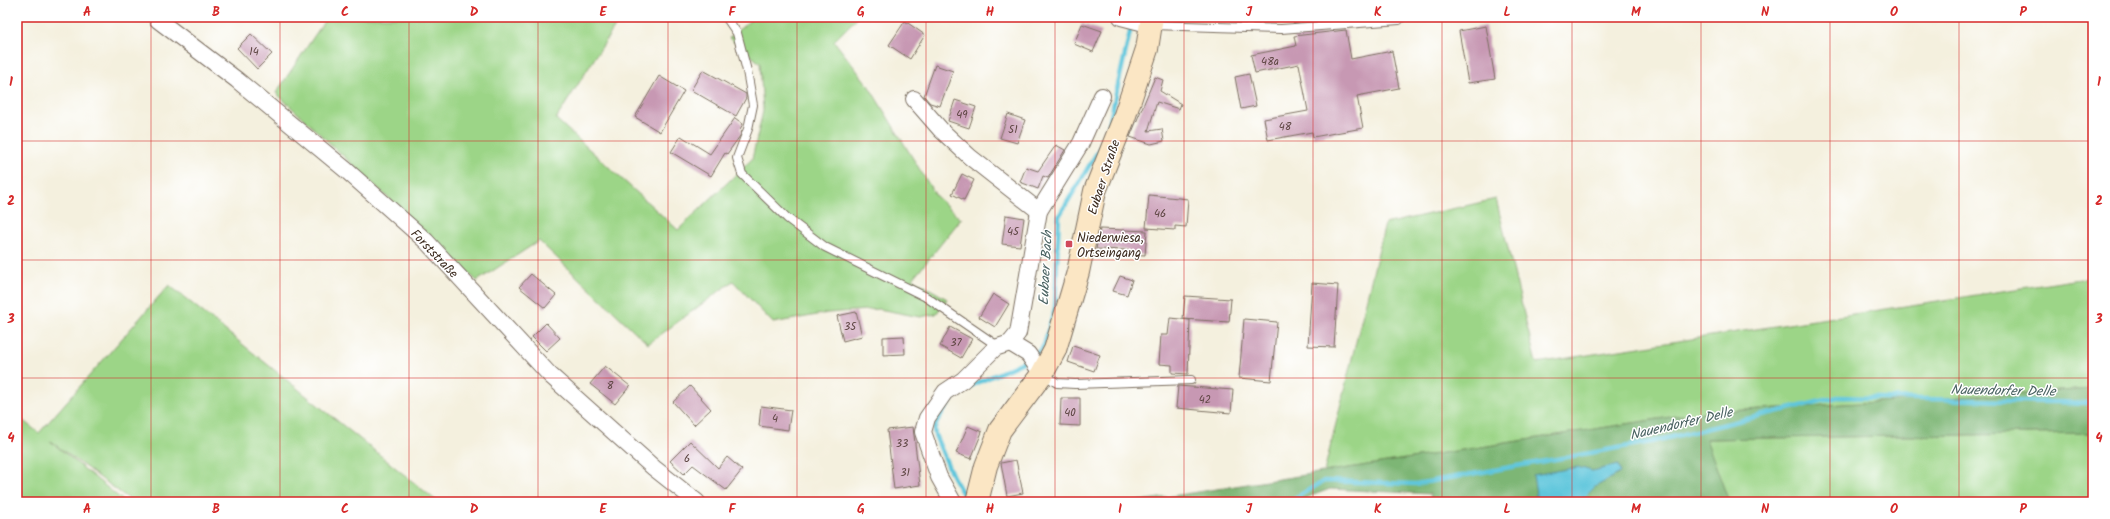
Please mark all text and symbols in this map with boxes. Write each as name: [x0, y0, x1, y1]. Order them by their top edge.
text: A: [83, 2, 91, 23]
text: B: [212, 2, 220, 23]
text: C: [341, 2, 349, 23]
text: D: [470, 2, 479, 23]
text: E: [599, 2, 607, 23]
text: F: [728, 2, 736, 23]
text: G: [857, 2, 865, 23]
text: H: [986, 2, 995, 23]
text: I: [1118, 2, 1122, 23]
text: J: [1246, 2, 1253, 23]
text: K: [1374, 2, 1382, 23]
text: L: [1503, 2, 1511, 23]
text: M: [1631, 2, 1641, 23]
text: N: [1761, 2, 1770, 23]
text: O: [1890, 2, 1898, 23]
text: P: [2019, 2, 2027, 23]
house number: 14: [249, 43, 259, 61]
house number: 48a: [1261, 53, 1279, 71]
text: 1: [9, 72, 13, 93]
text: 1: [2097, 72, 2101, 93]
house number: 49: [956, 106, 968, 124]
house number: 48: [1279, 118, 1292, 136]
house number: 51: [1008, 121, 1018, 139]
street label: Eubaer Straße: [1082, 137, 1127, 218]
text: 2: [7, 191, 15, 212]
text: 2: [2095, 191, 2103, 212]
house number: 46: [1154, 205, 1166, 223]
house number: 45: [1007, 223, 1020, 241]
street label: Forststraße: [405, 224, 463, 284]
place label: Niederwiesa, Ortseingang: [1077, 228, 1144, 264]
water label: Eubaer Bach: [1033, 229, 1059, 306]
marker: Niederwiesa, Ortseingang: [1064, 239, 1074, 249]
text: 3: [6, 309, 15, 330]
text: 3: [2094, 309, 2103, 330]
house number: 35: [844, 318, 857, 336]
house number: 37: [950, 334, 963, 352]
house number: 8: [607, 377, 614, 395]
water label: Nauendorfer Delle: [1950, 379, 2057, 403]
house number: 42: [1199, 391, 1211, 409]
water label: Nauendorfer Delle: [1628, 401, 1736, 446]
house number: 40: [1064, 404, 1076, 422]
house number: 4: [772, 410, 778, 428]
text: 4: [7, 428, 15, 449]
text: 4: [2095, 428, 2103, 449]
house number: 33: [896, 435, 908, 453]
house number: 6: [684, 450, 690, 468]
house number: 31: [900, 464, 910, 482]
text: A: [83, 499, 91, 519]
text: B: [212, 499, 220, 519]
text: C: [341, 499, 349, 519]
text: D: [470, 499, 479, 519]
text: E: [599, 499, 607, 519]
text: F: [728, 499, 736, 519]
text: G: [857, 499, 865, 519]
text: H: [986, 499, 995, 519]
text: I: [1118, 499, 1122, 519]
text: J: [1246, 499, 1253, 519]
text: K: [1374, 499, 1382, 519]
text: L: [1503, 499, 1511, 519]
text: M: [1631, 499, 1641, 519]
text: N: [1761, 499, 1770, 519]
text: O: [1890, 499, 1898, 519]
text: P: [2019, 499, 2027, 519]

